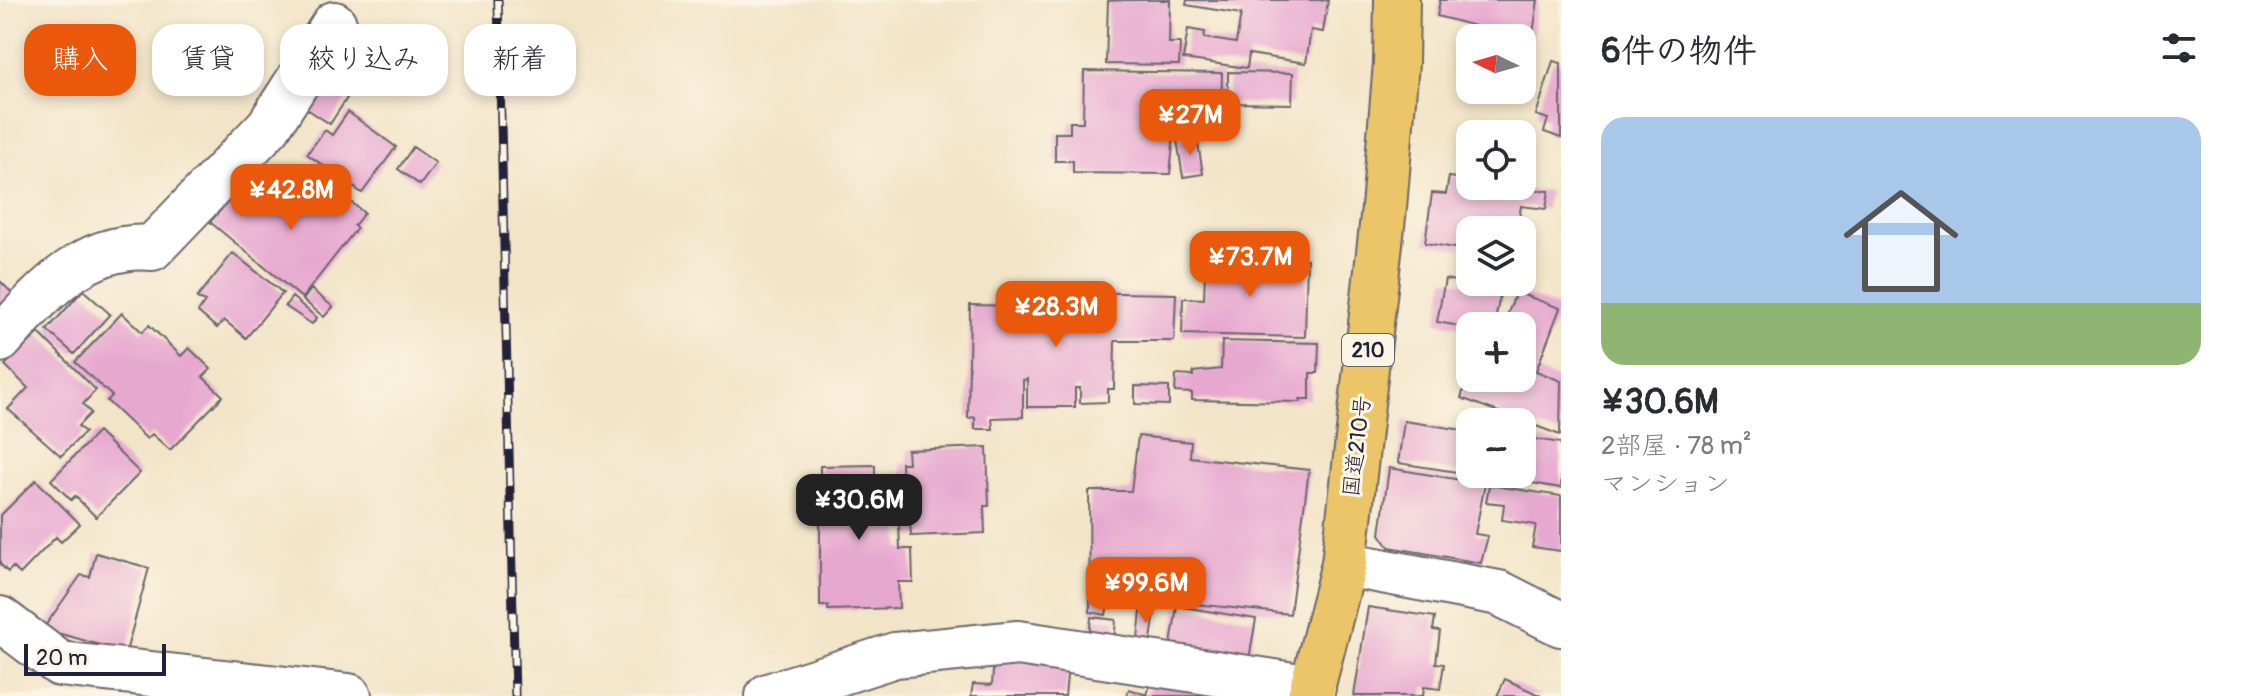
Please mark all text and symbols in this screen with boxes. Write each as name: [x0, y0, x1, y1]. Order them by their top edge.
chip: 購入: [24, 24, 136, 96]
chip: 賃貸: [152, 24, 264, 96]
chip: 絞り込み: [280, 24, 448, 96]
chip: 新着: [464, 24, 576, 96]
north arrow: [1456, 24, 1536, 104]
map controls: [1456, 24, 1536, 488]
icon: filters: [2157, 26, 2201, 70]
text: 6件の物件: [1601, 30, 1757, 73]
pin: ¥27M: [1143, 89, 1237, 157]
text: ¥27M: [1157, 99, 1223, 131]
button: locate: [1456, 120, 1536, 200]
pin: ¥42.8M: [226, 164, 356, 232]
icon: home: [1829, 169, 1973, 313]
text: ¥42.8M: [248, 174, 334, 206]
button: layers: [1456, 216, 1536, 296]
pin: ¥73.7M: [1185, 231, 1315, 299]
text: ¥73.7M: [1208, 241, 1292, 273]
pin: ¥28.3M: [991, 281, 1121, 349]
text: ¥28.3M: [1014, 291, 1098, 323]
button: +: [1456, 312, 1536, 392]
road number: 210: [1342, 334, 1394, 366]
text: ¥30.6M: [1601, 381, 1719, 424]
street label: 国道210号: [1337, 394, 1377, 498]
button: −: [1456, 408, 1536, 488]
text: 2部屋 · 78 m²: [1601, 430, 1752, 462]
text: マンション: [1601, 468, 1730, 500]
pin: ¥30.6M: [794, 474, 924, 542]
text: ¥30.6M: [814, 484, 904, 516]
pin: ¥99.6M: [1081, 557, 1211, 625]
text: ¥99.6M: [1104, 567, 1188, 599]
scale bar: [24, 640, 166, 676]
text: 20 m: [36, 644, 88, 672]

